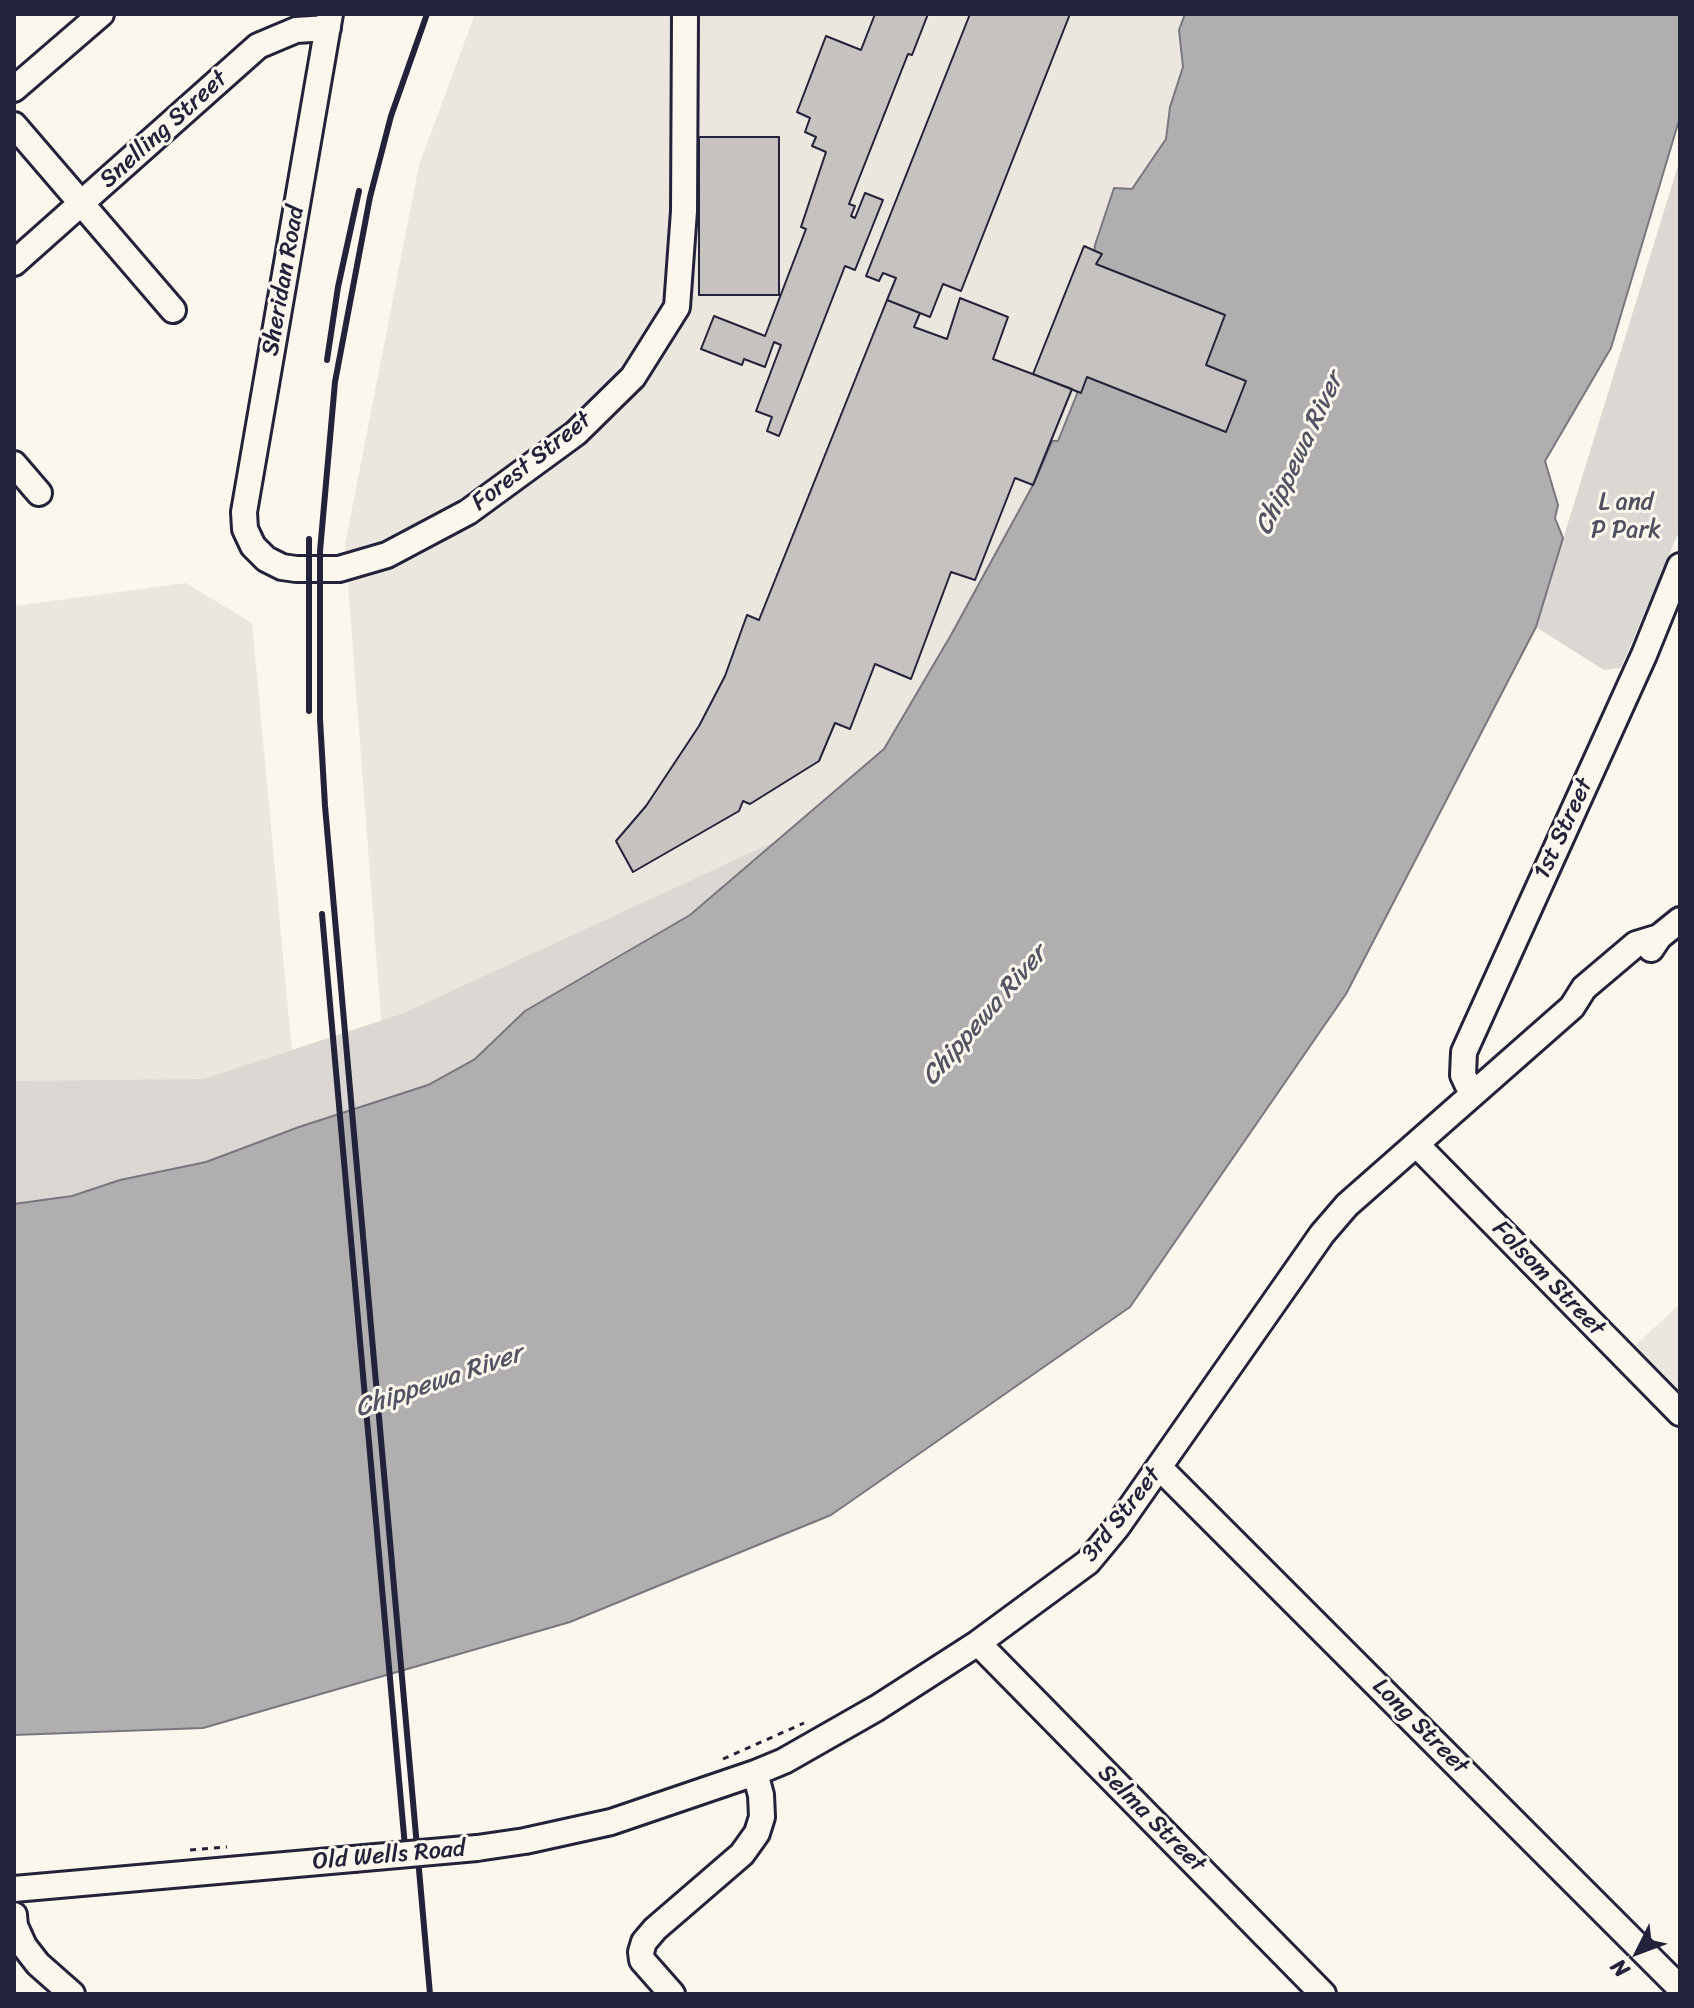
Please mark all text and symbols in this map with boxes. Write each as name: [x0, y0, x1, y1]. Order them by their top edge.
street label: Snelling Street: [94, 65, 234, 195]
street label: Sheridan Road: [257, 204, 311, 358]
water label: Chippewa River: [1249, 368, 1351, 540]
street label: Forest Street: [466, 406, 598, 518]
park label: L and P Park: [1591, 489, 1661, 545]
street label: 1st Street: [1528, 774, 1600, 884]
water label: Chippewa River: [916, 940, 1054, 1092]
street label: Folsom Street: [1486, 1215, 1610, 1343]
water label: Chippewa River: [351, 1339, 527, 1425]
street label: 3rd Street: [1076, 1462, 1168, 1568]
street label: Long Street: [1366, 1673, 1474, 1781]
street label: Selma Street: [1091, 1759, 1211, 1879]
street label: Old Wells Road: [311, 1835, 467, 1877]
north arrow: [1598, 1912, 1678, 1992]
text: N: [1600, 1950, 1639, 1987]

